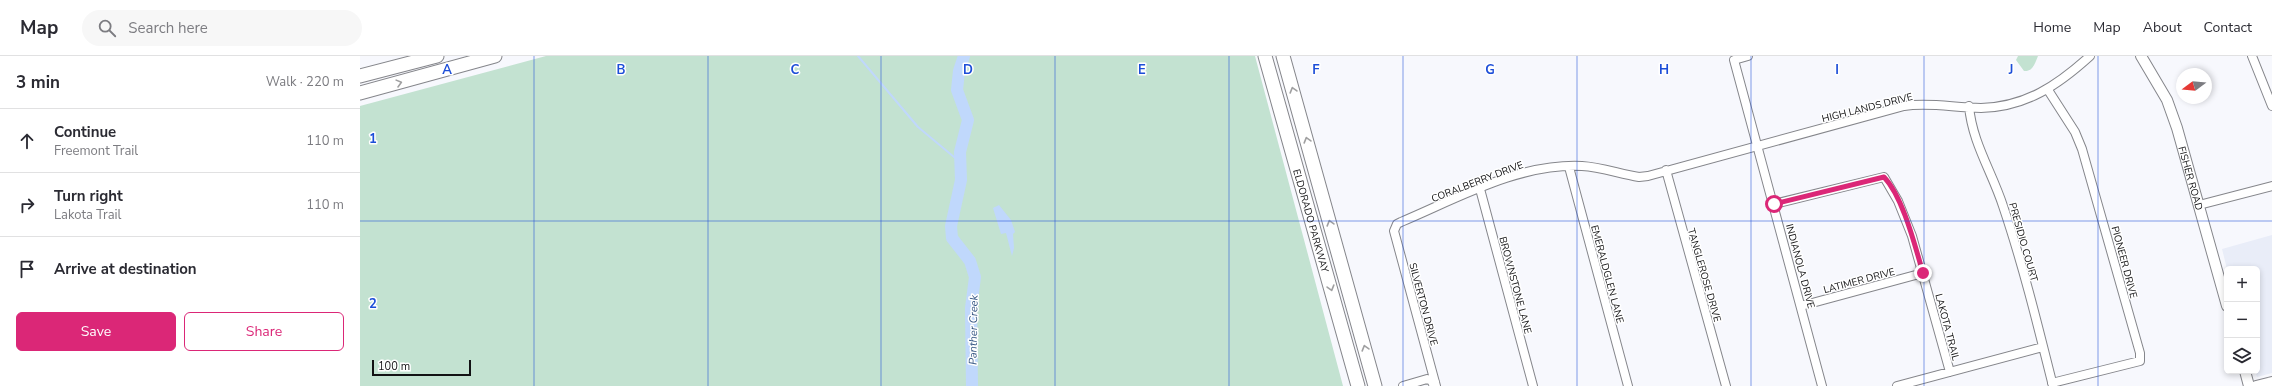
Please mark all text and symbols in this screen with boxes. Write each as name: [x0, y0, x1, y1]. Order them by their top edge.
search box: [82, 10, 362, 46]
text: Map: [20, 15, 58, 41]
icon: search: [96, 17, 118, 39]
text: Search here: [128, 18, 208, 38]
text: Home: [2033, 18, 2071, 37]
text: Map: [2093, 18, 2121, 37]
text: About: [2143, 18, 2182, 37]
text: Contact: [2204, 18, 2252, 37]
text: A: [442, 61, 452, 79]
text: B: [617, 61, 626, 79]
text: C: [791, 61, 800, 79]
text: D: [963, 61, 973, 79]
text: E: [1138, 61, 1146, 79]
text: F: [1312, 61, 1320, 79]
text: G: [1485, 61, 1495, 79]
text: H: [1659, 61, 1669, 79]
text: I: [1835, 61, 1839, 79]
text: J: [2008, 61, 2013, 79]
north arrow: [2176, 68, 2212, 104]
text: 3 min: [16, 71, 60, 94]
text: Walk · 220 m: [266, 73, 344, 91]
one-way arrow: [395, 79, 402, 88]
one-way arrow: [1289, 87, 1298, 94]
street label: HIGH LANDS DRIVE: [1820, 90, 1914, 126]
text: Continue: [54, 122, 116, 142]
icon: ahead: [16, 130, 38, 152]
text: 1: [369, 130, 377, 148]
text: 110 m: [306, 132, 344, 150]
one-way arrow: [1303, 137, 1312, 144]
text: Freemont Trail: [54, 142, 138, 160]
street label: FISHER ROAD: [2174, 145, 2206, 212]
street label: CORALBERRY DRIVE: [1429, 158, 1525, 206]
street label: ELDORADO PARKWAY: [1289, 168, 1332, 275]
text: Turn right: [54, 186, 123, 206]
icon: right: [16, 194, 38, 216]
route start: [1765, 195, 1783, 213]
text: 110 m: [306, 196, 344, 214]
street label: PRESIDIO COURT: [2005, 201, 2041, 283]
text: Lakota Trail: [54, 206, 121, 224]
one-way arrow: [1326, 220, 1335, 227]
street label: INDIANOLA DRIVE: [1782, 223, 1818, 310]
street label: EMERALDGLEN LANE: [1587, 224, 1627, 325]
street label: PIONEER DRIVE: [2108, 225, 2140, 300]
street label: TANGLEROSE DRIVE: [1684, 227, 1724, 324]
street label: BROWNSTONE LANE: [1495, 235, 1535, 336]
icon: arrive: [16, 258, 38, 280]
text: Arrive at destination: [54, 259, 197, 279]
street label: SILVERTON DRIVE: [1405, 261, 1441, 347]
route end: [1914, 264, 1932, 282]
street label: LATIMER DRIVE: [1822, 265, 1897, 297]
map controls: [2224, 266, 2260, 374]
button: +: [2224, 266, 2260, 302]
one-way arrow: [1326, 284, 1335, 291]
street label: LAKOTA TRAIL: [1931, 292, 1963, 363]
water label: Panther Creek: [965, 294, 982, 365]
text: 2: [369, 295, 377, 313]
button: −: [2224, 302, 2260, 338]
button: Save: [16, 312, 176, 351]
button: Share: [184, 312, 344, 351]
button: layers: [2224, 338, 2260, 374]
one-way arrow: [1361, 345, 1370, 352]
scale bar: [372, 358, 471, 377]
text: 100 m: [378, 359, 410, 374]

